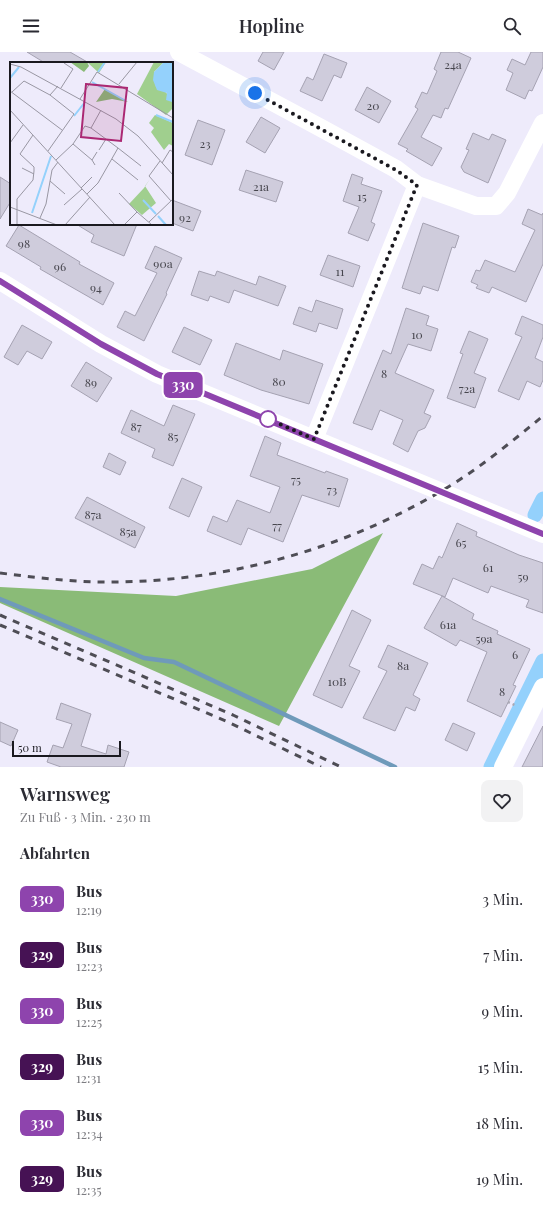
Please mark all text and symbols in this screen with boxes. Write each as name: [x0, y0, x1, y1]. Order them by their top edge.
text: Hopline: [239, 14, 304, 38]
icon: menu: [20, 15, 42, 37]
icon: search: [501, 15, 523, 37]
house number: 24a: [444, 56, 462, 72]
inset map: [10, 62, 173, 225]
your location: [245, 83, 265, 103]
house number: 20: [367, 97, 379, 113]
house number: 23: [199, 135, 211, 151]
house number: 21a: [253, 178, 269, 194]
house number: 15: [357, 188, 367, 204]
house number: 92: [179, 209, 191, 225]
house number: 98: [18, 235, 30, 251]
house number: 90a: [153, 255, 173, 271]
house number: 96: [54, 258, 66, 274]
house number: 11: [336, 263, 345, 279]
house number: 94: [90, 279, 102, 295]
house number: 10: [411, 326, 423, 342]
house number: 8: [381, 365, 387, 381]
line badge: 330: [160, 372, 206, 398]
house number: 80: [272, 373, 286, 389]
house number: 89: [85, 374, 97, 390]
text: 330: [172, 375, 194, 394]
house number: 72a: [459, 380, 475, 396]
unlabelled marker: [259, 410, 277, 428]
house number: 87: [130, 418, 142, 434]
house number: 85: [167, 428, 179, 444]
house number: 75: [291, 471, 301, 487]
house number: 73: [327, 481, 337, 497]
house number: 87a: [84, 506, 102, 522]
house number: 77: [272, 517, 282, 533]
house number: 85a: [119, 523, 137, 539]
house number: 65: [455, 534, 467, 550]
house number: 61: [483, 559, 494, 575]
house number: 59: [517, 568, 529, 584]
house number: 61a: [440, 616, 456, 632]
house number: 59a: [475, 630, 493, 646]
house number: 6: [512, 646, 518, 662]
house number: 8a: [397, 657, 409, 673]
house number: 10B: [327, 673, 347, 689]
house number: 8: [499, 683, 505, 699]
scale bar: [12, 739, 121, 758]
text: 50 m: [18, 740, 42, 755]
text: Warnsweg: [20, 780, 110, 806]
button: heart: [481, 780, 523, 822]
text: Zu Fuß · 3 Min. · 230 m: [20, 808, 151, 825]
text: Abfahrten: [20, 843, 90, 863]
text: Bus: [76, 881, 102, 901]
text: 330: [31, 889, 53, 908]
text: 3 Min.: [482, 889, 523, 909]
text: 12:19: [76, 901, 102, 918]
text: Bus: [76, 937, 102, 957]
text: 329: [31, 945, 53, 964]
text: 7 Min.: [483, 945, 523, 965]
text: 12:23: [76, 957, 103, 974]
text: Bus: [76, 993, 102, 1013]
text: 330: [31, 1001, 53, 1020]
text: 9 Min.: [481, 1001, 523, 1021]
text: 12:25: [76, 1013, 102, 1030]
text: Bus: [76, 1049, 102, 1069]
text: 329: [31, 1057, 53, 1076]
text: 15 Min.: [478, 1057, 523, 1077]
text: 12:31: [76, 1069, 101, 1086]
text: Bus: [76, 1105, 102, 1125]
text: 330: [31, 1113, 53, 1132]
text: 18 Min.: [476, 1113, 523, 1133]
text: 12:34: [76, 1125, 103, 1142]
text: Bus: [76, 1161, 102, 1181]
text: 329: [31, 1169, 53, 1188]
text: 19 Min.: [476, 1169, 523, 1189]
text: 12:35: [76, 1181, 102, 1198]

